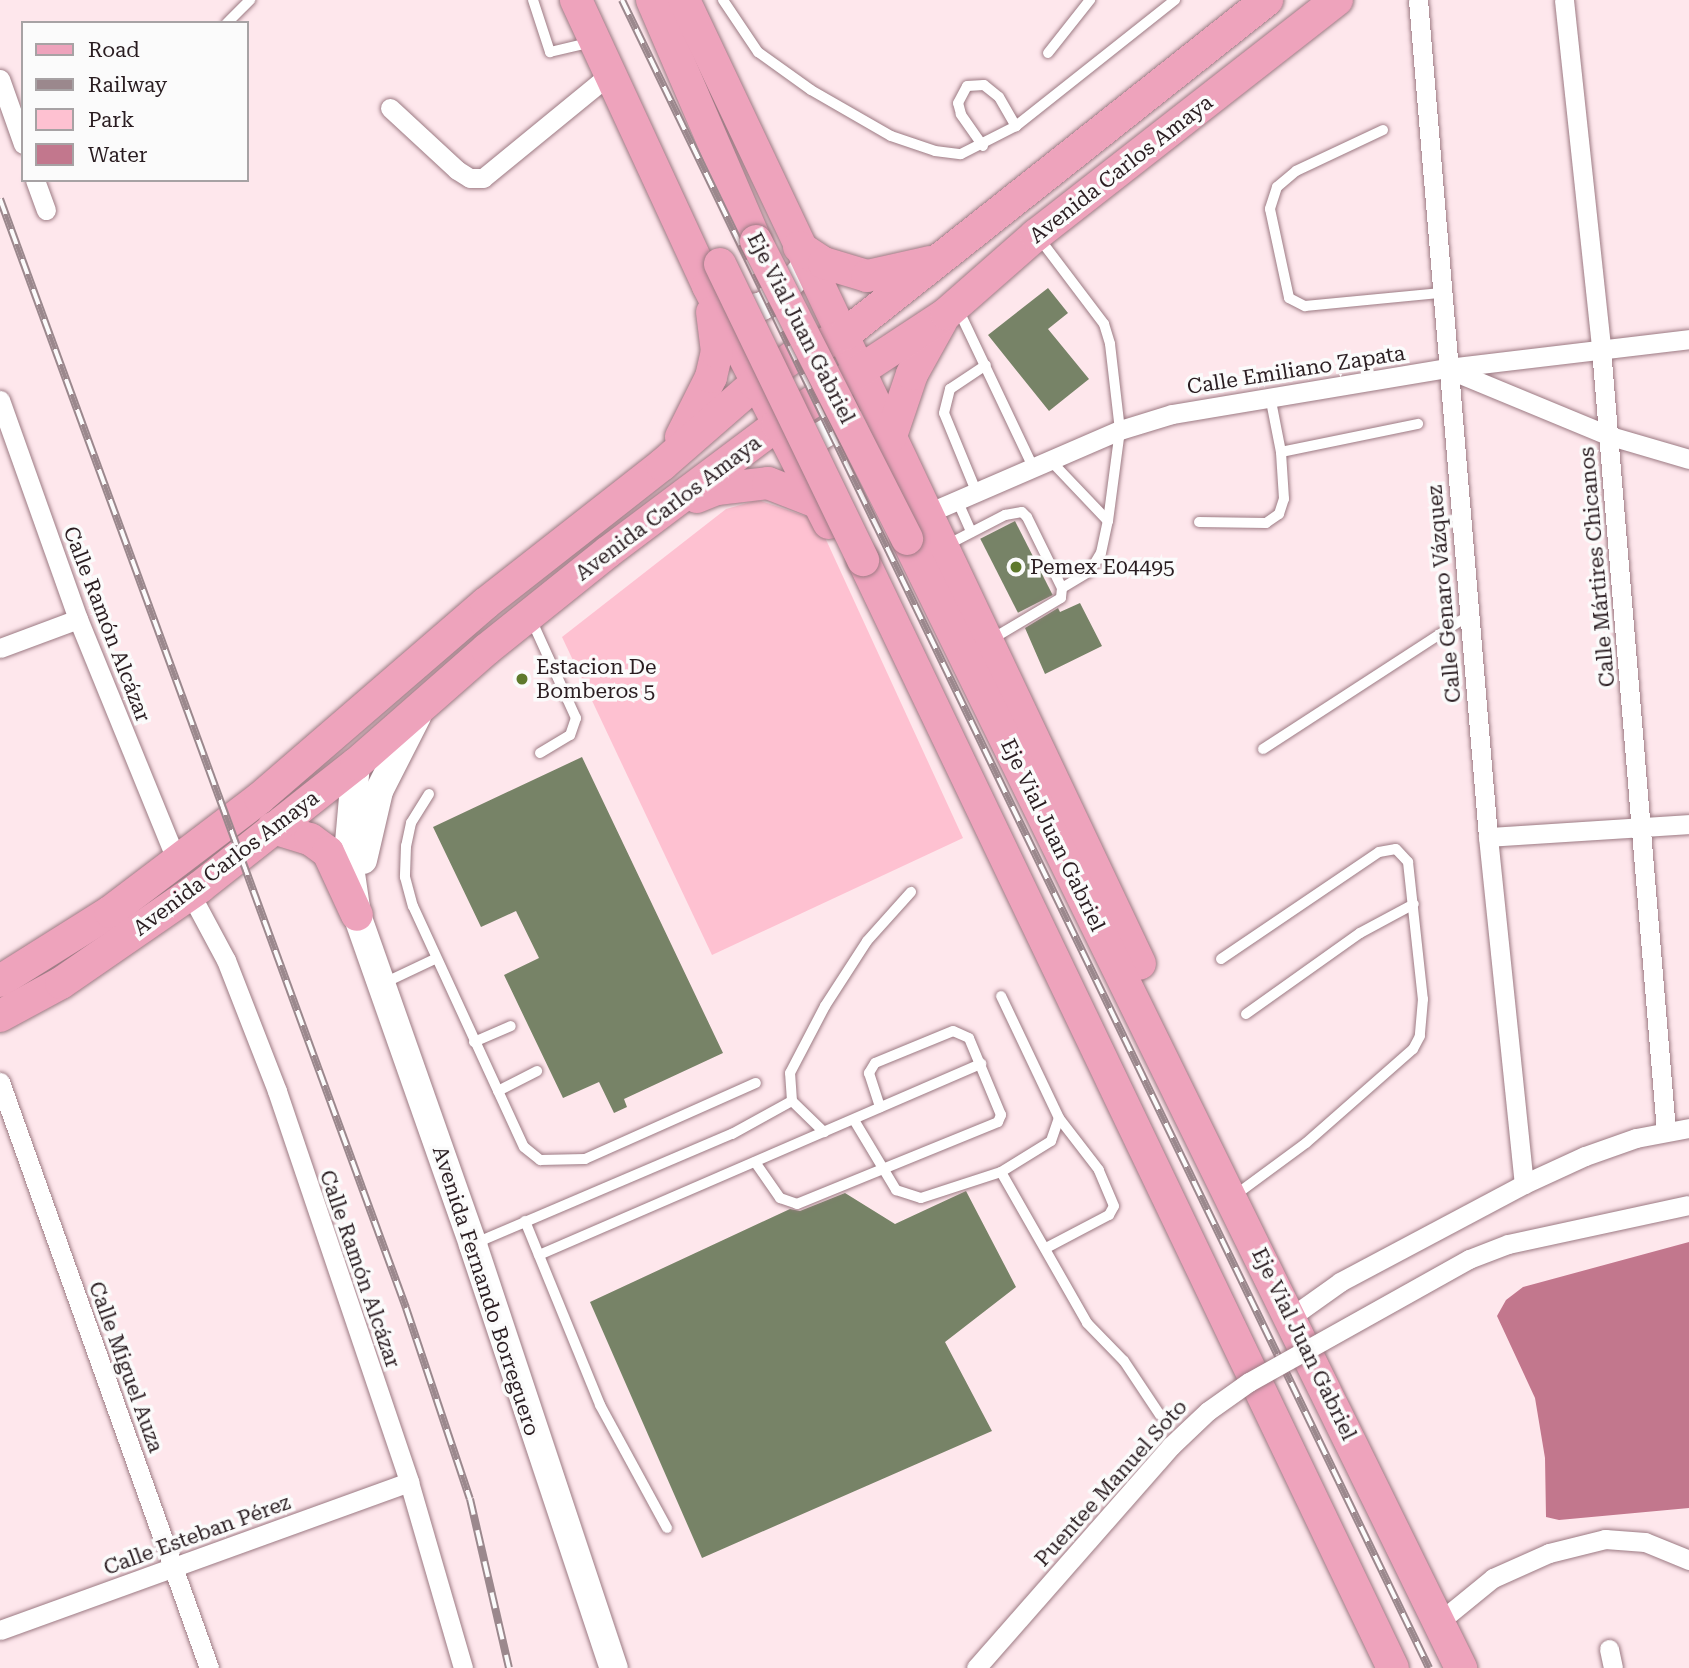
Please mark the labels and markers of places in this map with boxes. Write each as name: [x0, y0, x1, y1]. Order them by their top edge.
place label: Pemex E04495: [1030, 554, 1175, 580]
marker: Pemex E04495: [1008, 559, 1024, 575]
place label: Estacion De Bomberos 5: [536, 654, 657, 704]
marker: Estacion De Bomberos 5: [514, 671, 530, 687]

